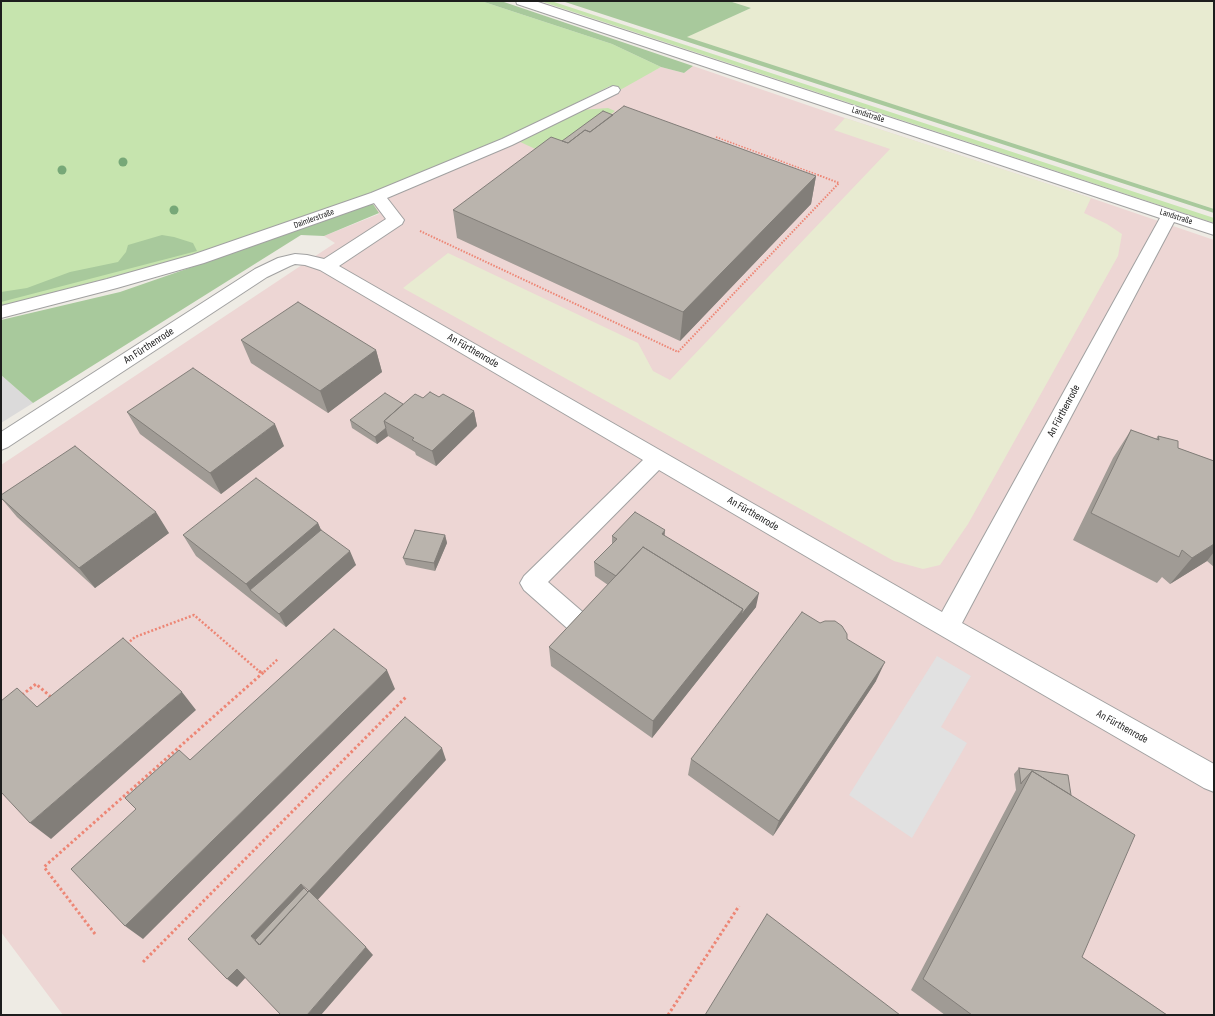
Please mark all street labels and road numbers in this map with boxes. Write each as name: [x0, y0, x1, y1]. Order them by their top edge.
street label: Landstraße: [850, 105, 886, 125]
street label: Daimlerstraße: [292, 207, 336, 231]
street label: Landstraße: [1158, 207, 1194, 227]
street label: An Fürthenrode: [121, 325, 177, 367]
street label: An Fürthenrode: [445, 331, 501, 371]
street label: An Fürthenrode: [1045, 383, 1083, 439]
street label: An Fürthenrode: [725, 494, 781, 534]
street label: An Fürthenrode: [1094, 707, 1150, 747]

